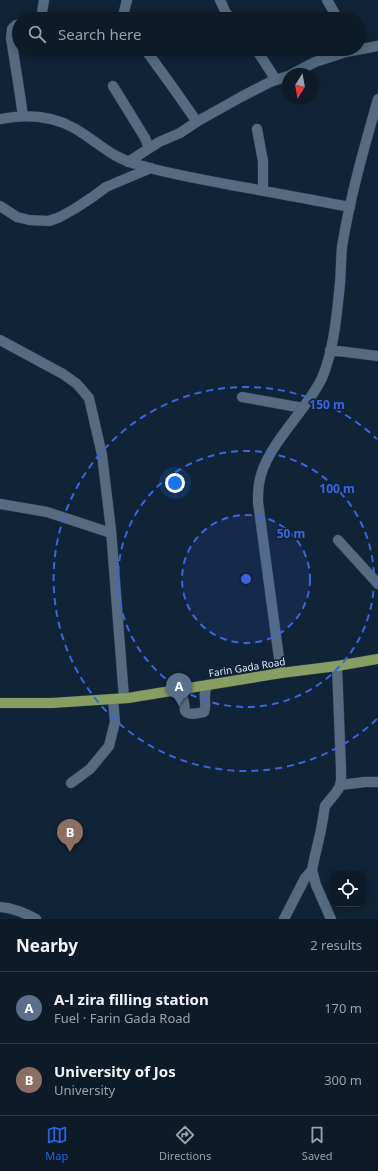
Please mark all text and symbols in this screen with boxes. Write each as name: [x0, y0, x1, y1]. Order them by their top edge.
search box: [12, 12, 366, 56]
icon: search: [26, 23, 48, 45]
text: Search here: [58, 24, 141, 44]
north arrow: [282, 68, 318, 104]
text: 150 m: [309, 396, 345, 413]
your location: [165, 473, 185, 493]
text: 100 m: [319, 480, 355, 497]
text: 50 m: [277, 525, 305, 542]
centre of rings: [239, 572, 253, 586]
street label: Farin Gada Road: [208, 654, 286, 680]
pin: A: [166, 673, 192, 706]
pin: B: [57, 819, 83, 852]
map controls: [330, 871, 366, 907]
button: locate: [330, 871, 366, 907]
text: Nearby: [16, 934, 78, 957]
text: 2 results: [310, 936, 362, 954]
text: A-l zira filling station: [54, 989, 209, 1009]
text: A: [25, 999, 34, 1017]
text: 170 m: [324, 999, 362, 1017]
text: Fuel · Farin Gada Road: [54, 1009, 191, 1027]
text: University of Jos: [54, 1061, 176, 1081]
text: B: [25, 1071, 33, 1089]
text: 300 m: [324, 1071, 362, 1089]
text: University: [54, 1081, 115, 1099]
tab: Map: [45, 1124, 68, 1163]
tab: Directions: [159, 1124, 211, 1163]
tab: Saved: [302, 1124, 333, 1163]

